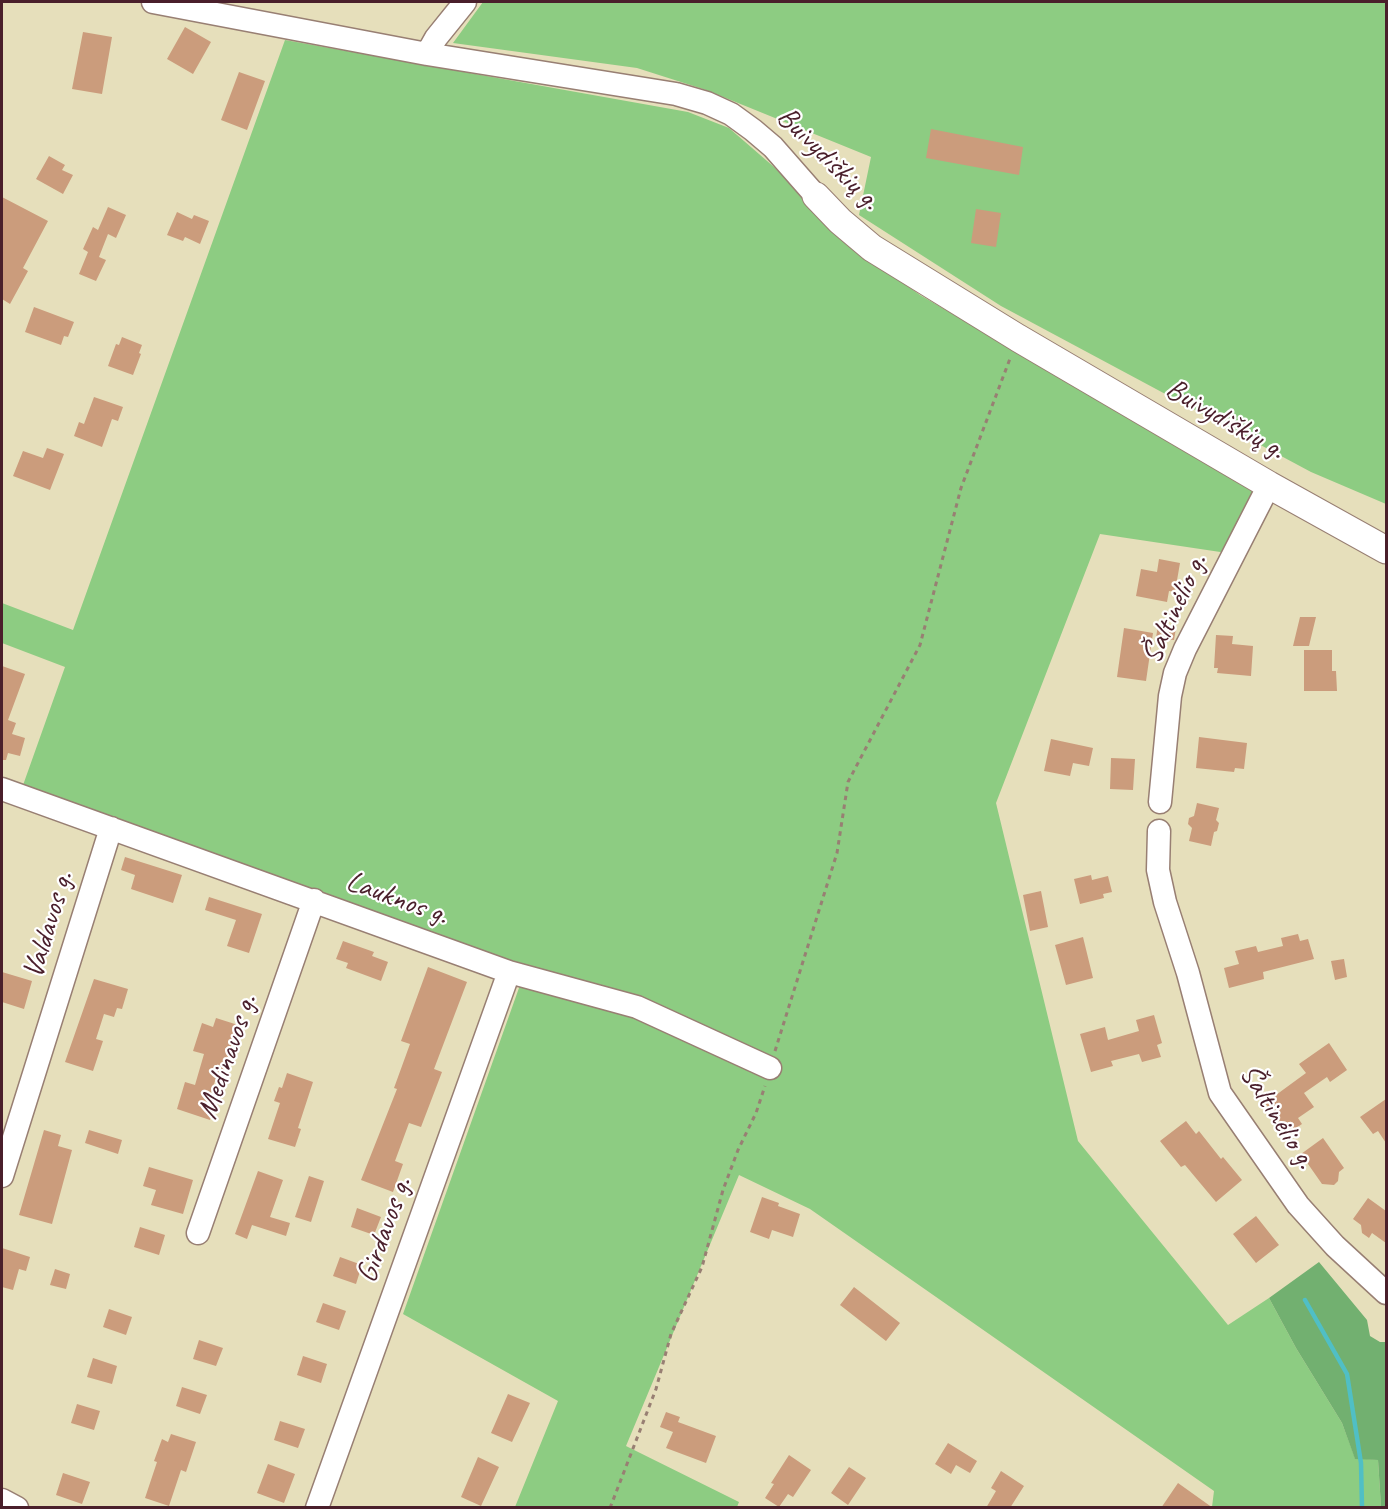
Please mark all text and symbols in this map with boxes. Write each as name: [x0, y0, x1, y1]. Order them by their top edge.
street label: Buivydiškių g.: [769, 100, 887, 218]
street label: Buivydiškių g.: [1159, 371, 1291, 469]
street label: Šaltinėlio g.: [1134, 549, 1216, 669]
street label: Lauknos g.: [341, 864, 453, 934]
street label: Valdavos g.: [16, 867, 82, 983]
street label: Medinavos g.: [190, 990, 266, 1124]
street label: Šaltinėlio g.: [1231, 1058, 1323, 1176]
street label: Girdavos g.: [349, 1172, 421, 1288]

